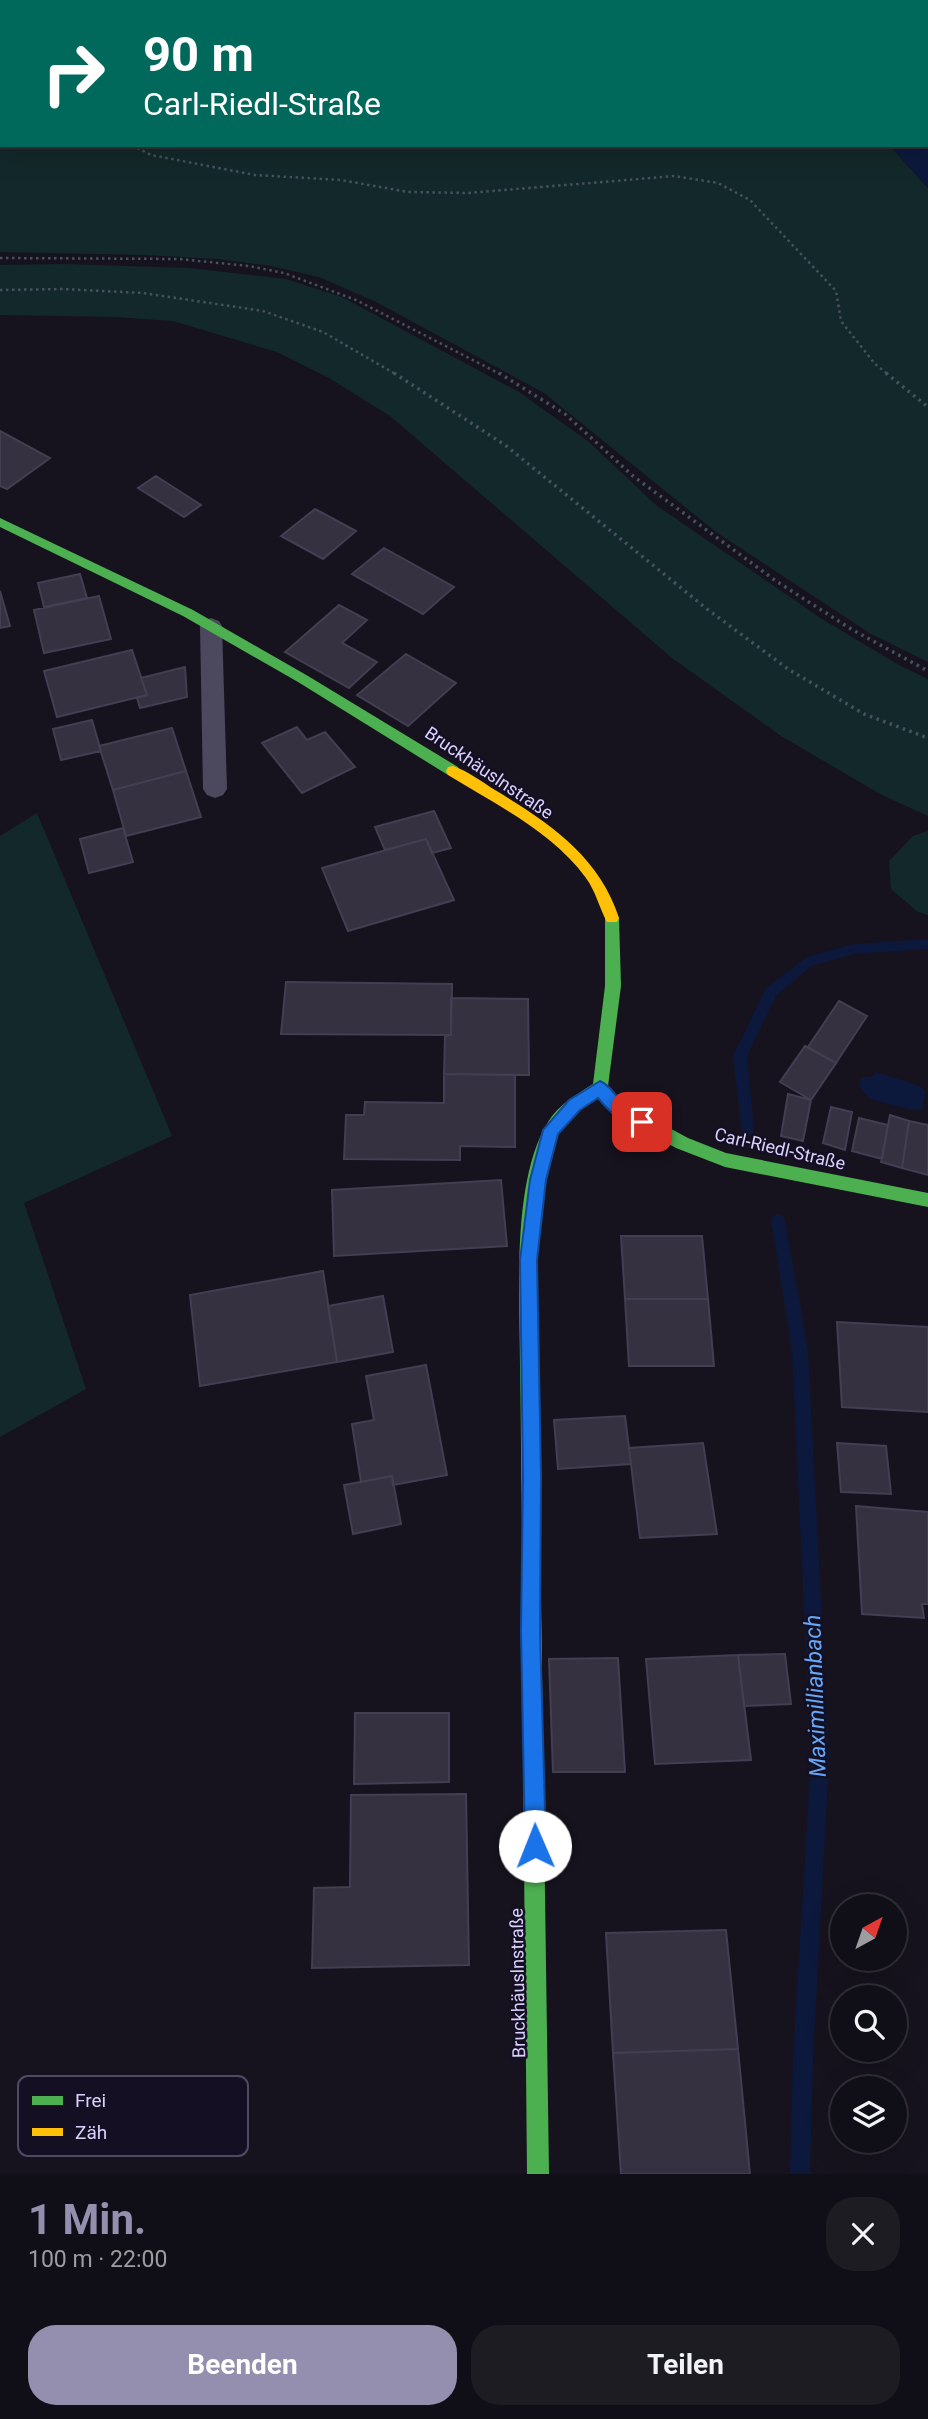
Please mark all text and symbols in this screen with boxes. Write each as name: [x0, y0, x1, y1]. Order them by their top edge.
text: 90 m: [143, 26, 254, 83]
icon: right: [28, 28, 119, 119]
text: Carl-Riedl-Straße: [143, 85, 381, 123]
street label: Bruckhäuslnstraße: [421, 722, 557, 823]
pin: [612, 1092, 672, 1152]
icon: arrive: [623, 1103, 661, 1141]
street label: Carl-Riedl-Straße: [713, 1123, 848, 1174]
water label: Maximillianbach: [799, 1614, 832, 1778]
position arrow: [498, 1809, 572, 1883]
north arrow: [830, 1894, 906, 1970]
map controls: [830, 1894, 907, 2153]
street label: Bruckhäuslnstraße: [506, 1908, 529, 2058]
button: search: [830, 1985, 907, 2062]
legend: [18, 2076, 248, 2156]
button: layers: [830, 2076, 907, 2153]
text: Frei: [75, 2089, 106, 2112]
text: Zäh: [75, 2121, 107, 2144]
text: 1 Min.: [28, 2195, 146, 2244]
button: close: [826, 2197, 900, 2271]
text: 100 m · 22:00: [28, 2246, 167, 2273]
button: Beenden: [28, 2325, 457, 2405]
button: Teilen: [471, 2325, 900, 2405]

